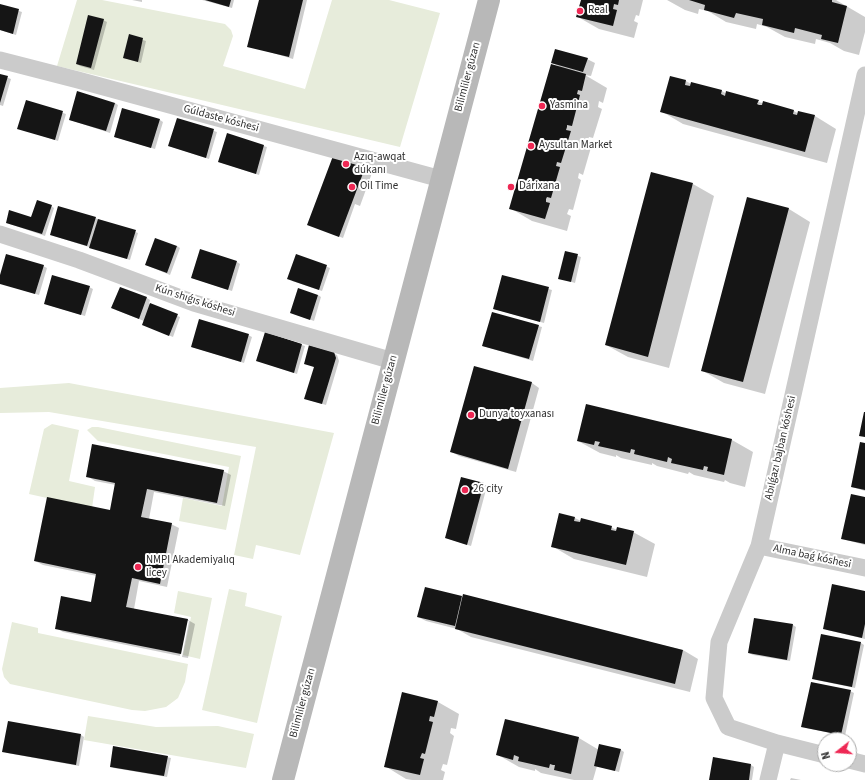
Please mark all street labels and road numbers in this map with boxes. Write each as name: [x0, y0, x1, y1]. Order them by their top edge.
street label: Bilimliler gúzarı: [452, 41, 484, 113]
street label: Gúldaste kóshesi: [182, 103, 260, 135]
street label: Kún shıǵıs kóshesi: [153, 282, 237, 320]
street label: Bilimliler gúzarı: [369, 354, 401, 426]
street label: Abılǵazı bajban kóshesi: [763, 395, 799, 501]
street label: Alma baǵ kóshesi: [772, 542, 852, 572]
street label: Bilimliler gúzarı: [287, 667, 319, 739]

